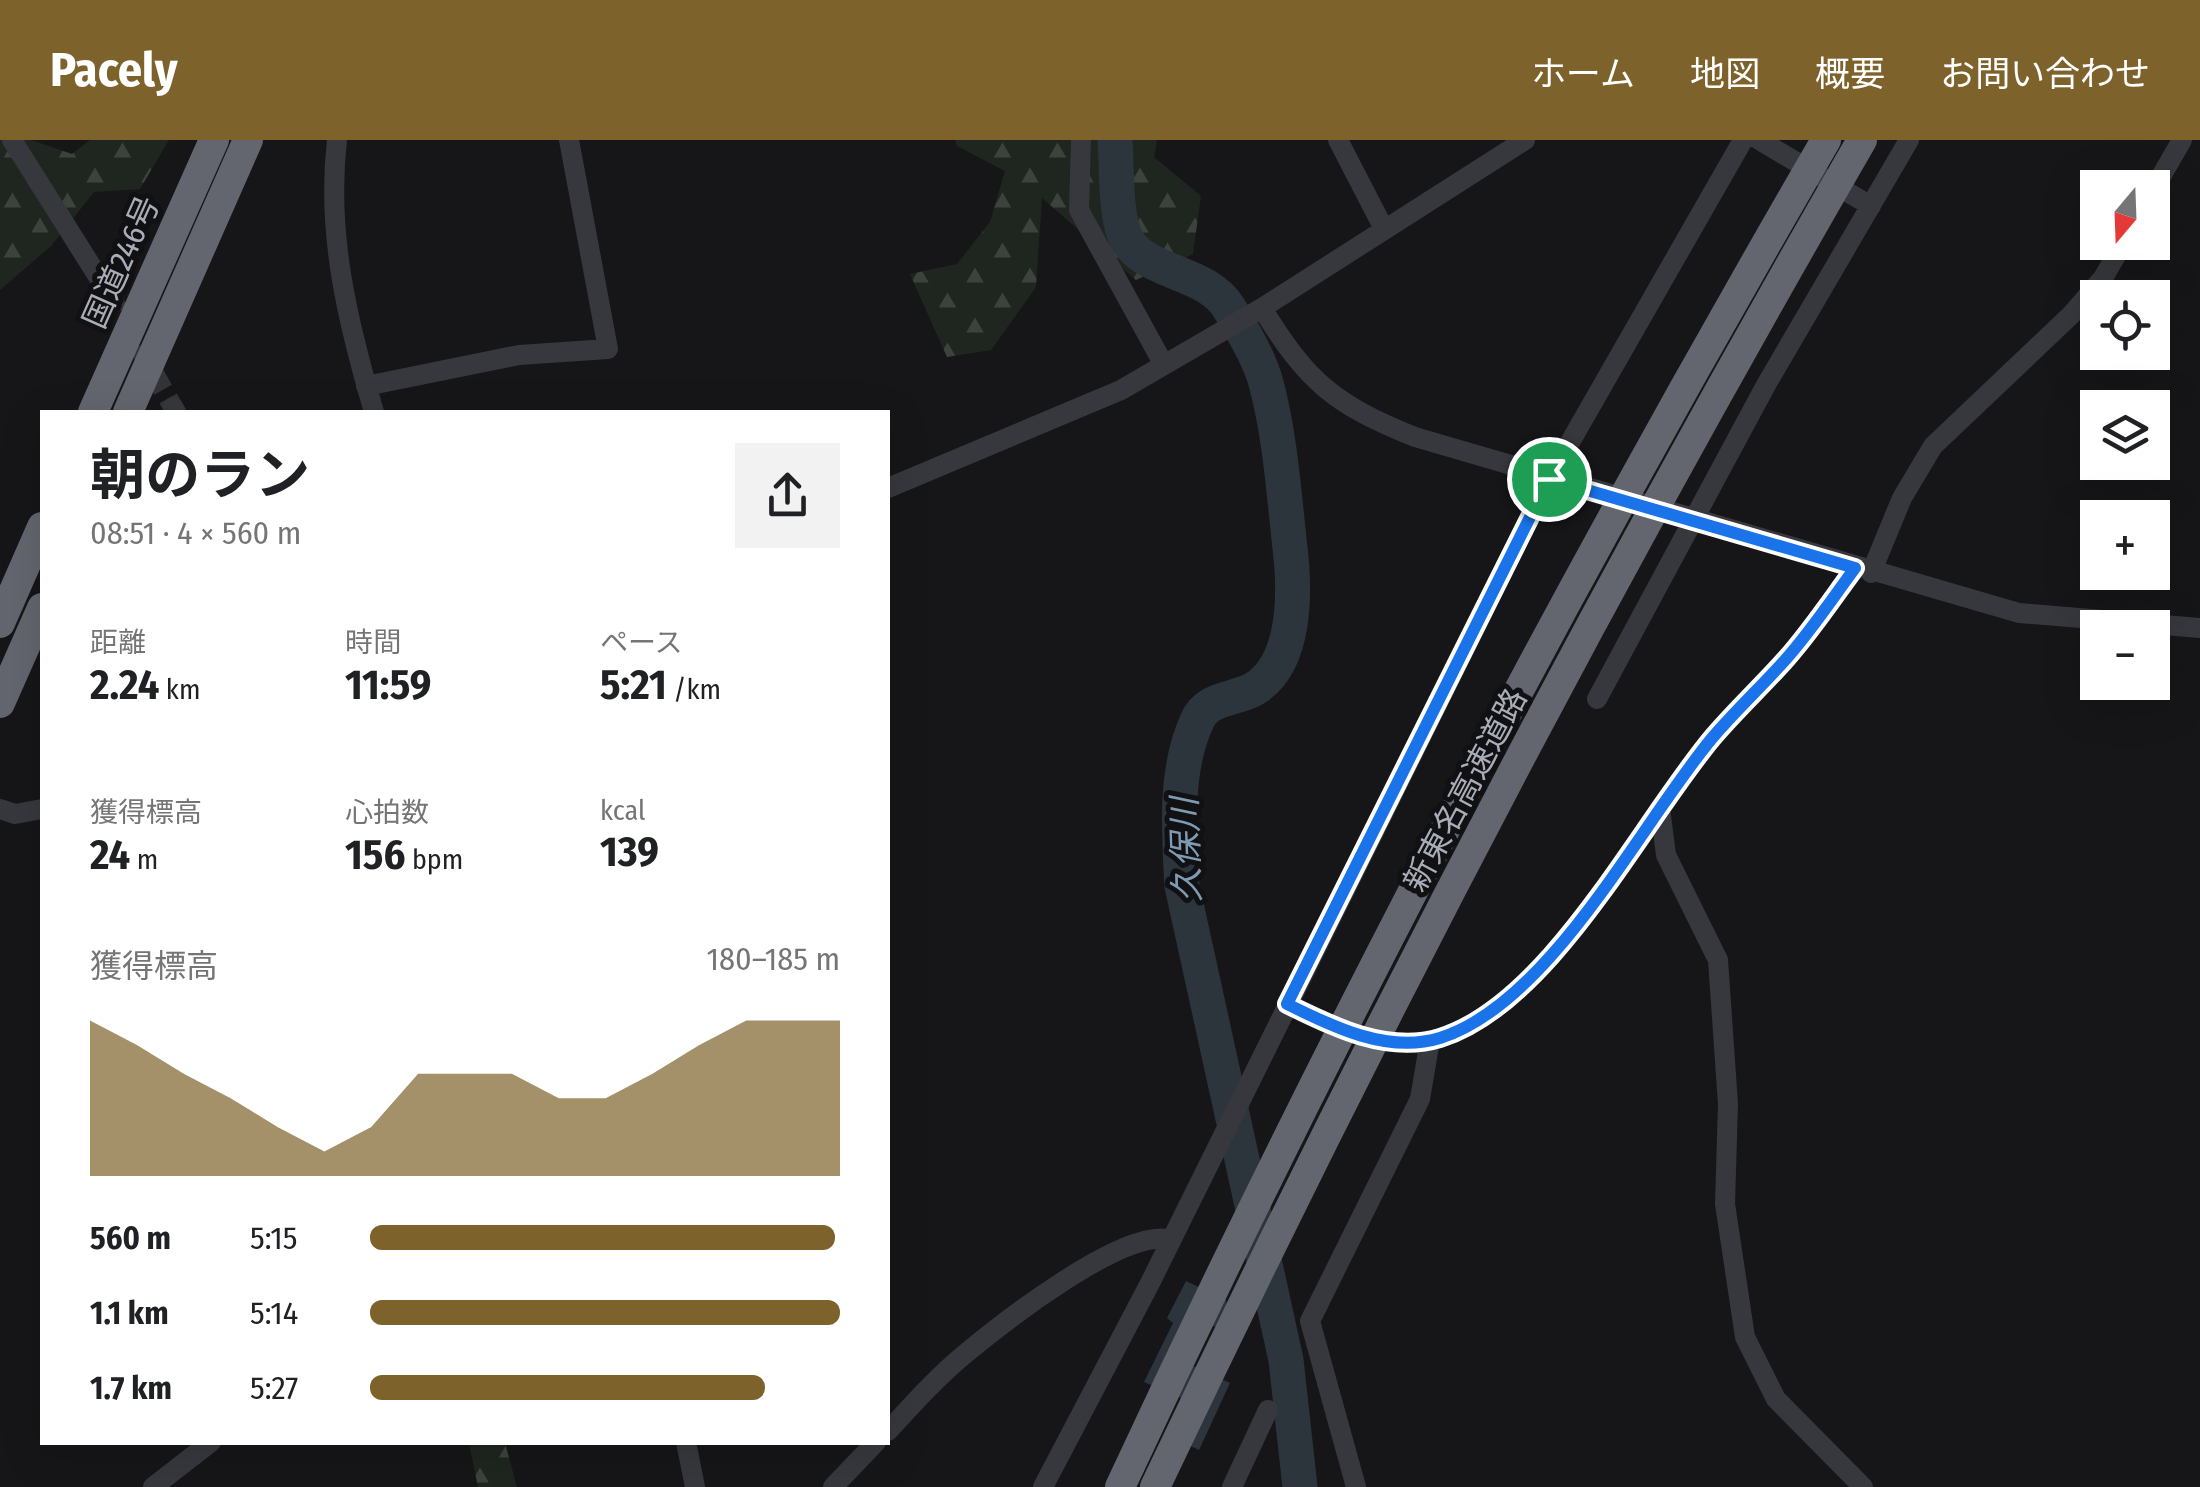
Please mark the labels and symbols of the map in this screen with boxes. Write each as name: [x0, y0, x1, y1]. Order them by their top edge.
north arrow: [2080, 170, 2170, 260]
street label: 国道246号: [75, 190, 167, 334]
pin: [1507, 437, 1592, 522]
street label: 新東名高速道路: [1396, 682, 1534, 898]
water label: 久保川: [1163, 793, 1209, 903]

